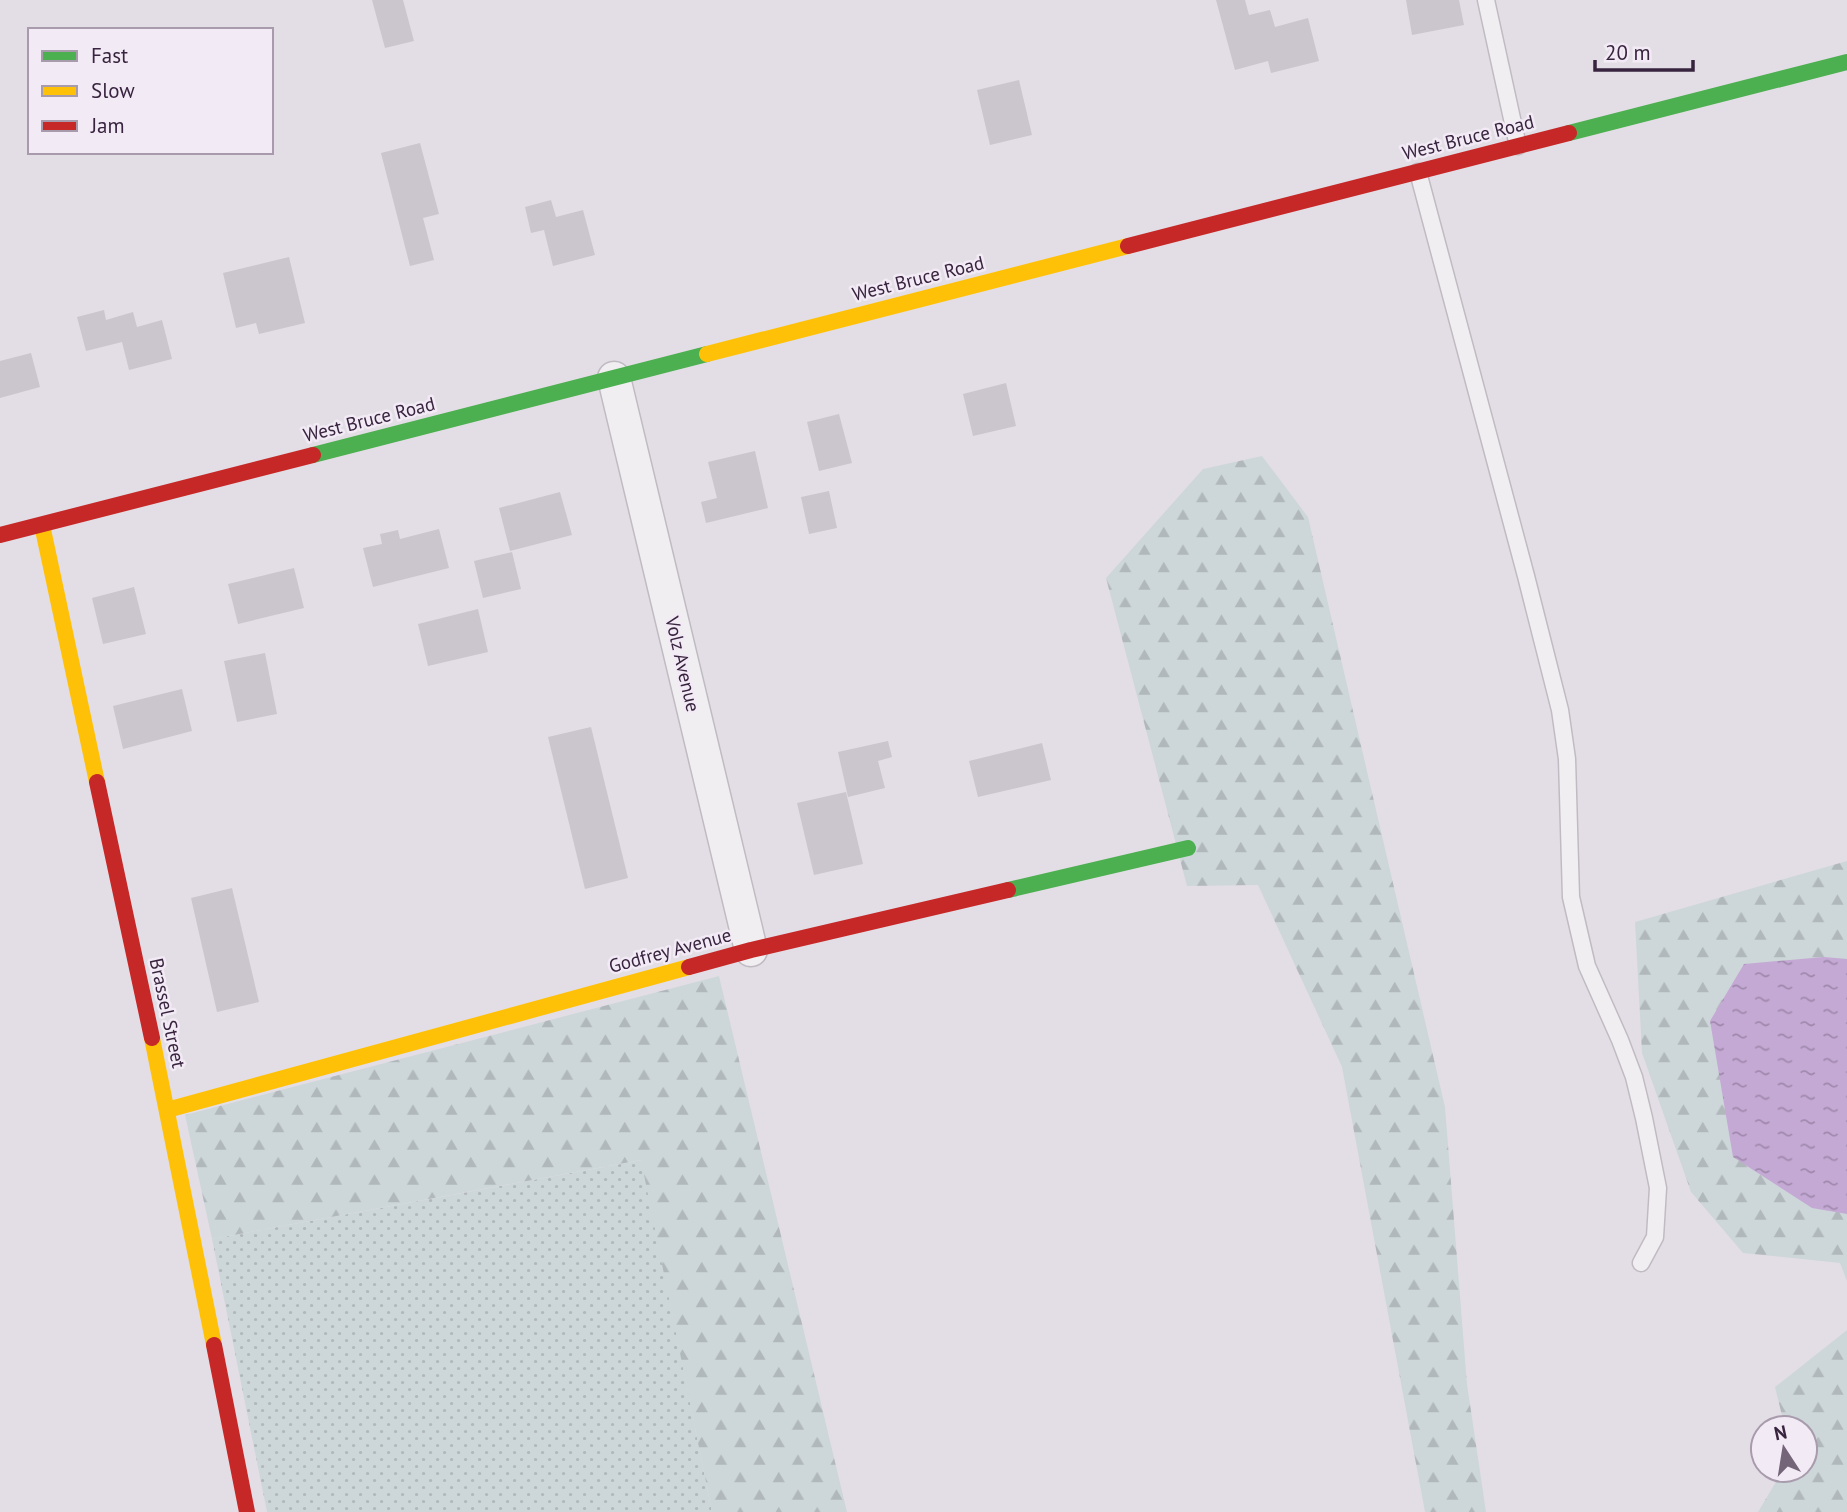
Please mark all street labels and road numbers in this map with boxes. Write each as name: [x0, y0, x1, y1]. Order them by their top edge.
street label: West Bruce Road: [1400, 109, 1536, 165]
street label: West Bruce Road: [850, 250, 986, 306]
street label: West Bruce Road: [301, 391, 437, 447]
street label: Volz Avenue: [660, 613, 706, 714]
street label: Godfrey Avenue: [606, 922, 734, 978]
street label: Brassel Street: [145, 956, 191, 1071]

